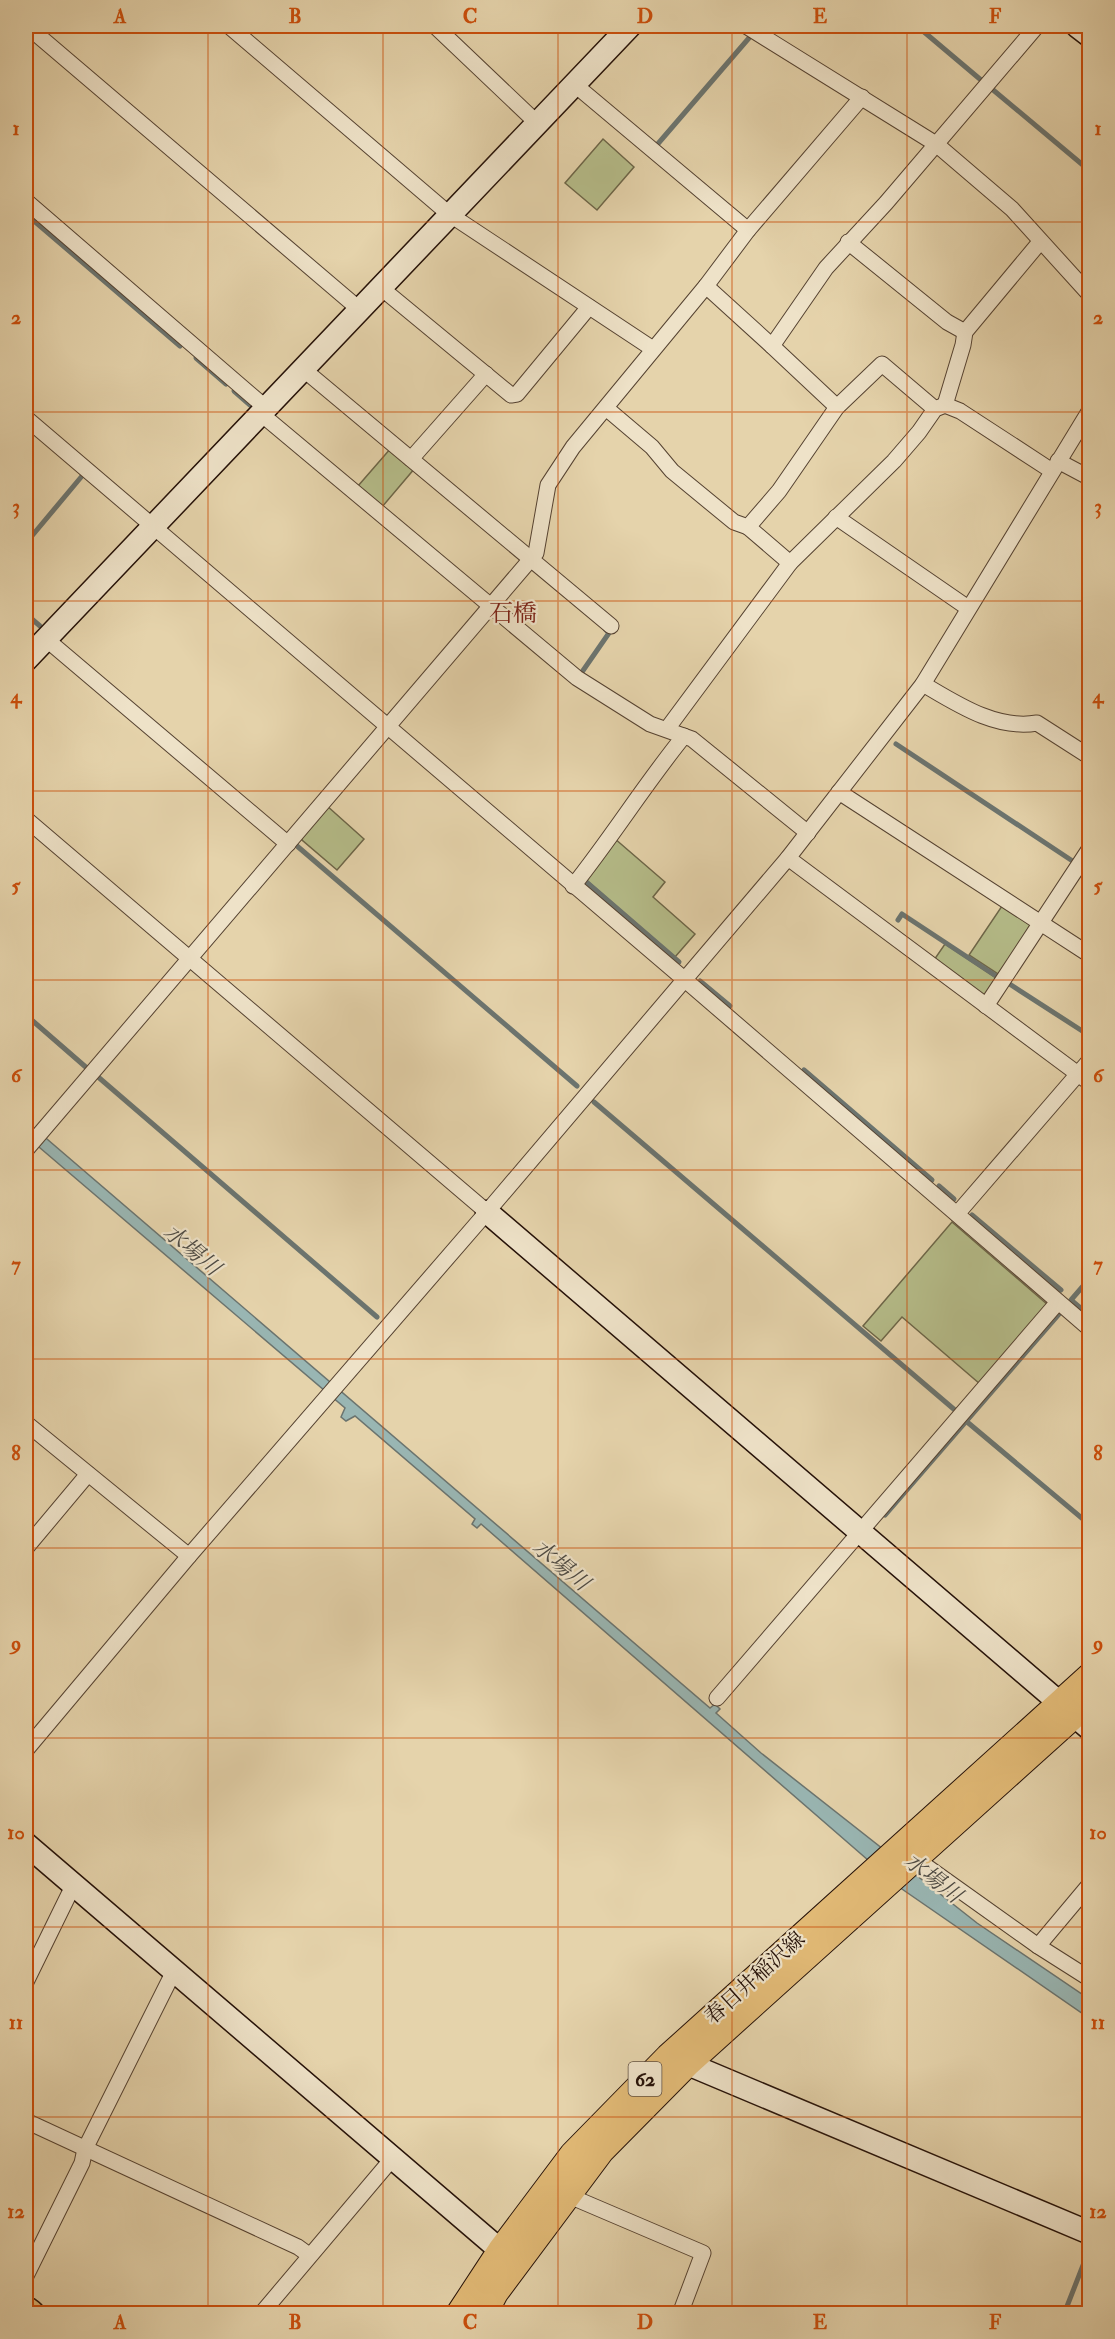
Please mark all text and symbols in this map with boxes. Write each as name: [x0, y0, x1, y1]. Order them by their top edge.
text: A: [113, 4, 127, 29]
text: B: [288, 4, 302, 29]
text: C: [463, 4, 477, 29]
text: D: [637, 4, 653, 29]
text: E: [813, 4, 828, 29]
text: F: [989, 4, 1002, 29]
text: 1: [12, 116, 20, 141]
text: 1: [1094, 116, 1102, 141]
text: 2: [11, 305, 21, 330]
text: 2: [1093, 305, 1103, 330]
text: 3: [12, 494, 20, 519]
text: 3: [1094, 494, 1102, 519]
district label: 石橋: [489, 598, 537, 629]
text: 4: [10, 684, 23, 709]
text: 4: [1092, 684, 1105, 709]
text: 5: [12, 873, 22, 898]
text: 5: [1094, 873, 1104, 898]
text: 6: [11, 1063, 23, 1088]
text: 6: [1093, 1063, 1105, 1088]
water label: 水場川: [158, 1218, 228, 1283]
text: 7: [11, 1252, 21, 1277]
text: 7: [1093, 1252, 1103, 1277]
text: 8: [11, 1441, 21, 1466]
text: 8: [1093, 1441, 1103, 1466]
water label: 水場川: [527, 1533, 597, 1598]
text: 9: [9, 1631, 21, 1656]
text: 9: [1091, 1631, 1103, 1656]
text: 10: [7, 1820, 25, 1845]
text: 10: [1089, 1820, 1107, 1845]
water label: 水場川: [898, 1847, 969, 1911]
street label: 春日井稲沢線: [699, 1926, 811, 2030]
text: 11: [9, 2010, 23, 2035]
text: 11: [1091, 2010, 1105, 2035]
road number: 62: [628, 2062, 662, 2096]
text: 12: [7, 2199, 25, 2224]
text: 12: [1089, 2199, 1107, 2224]
text: A: [113, 2310, 127, 2335]
text: B: [288, 2310, 302, 2335]
text: C: [463, 2310, 477, 2335]
text: D: [637, 2310, 653, 2335]
text: E: [813, 2310, 828, 2335]
text: F: [989, 2310, 1002, 2335]

